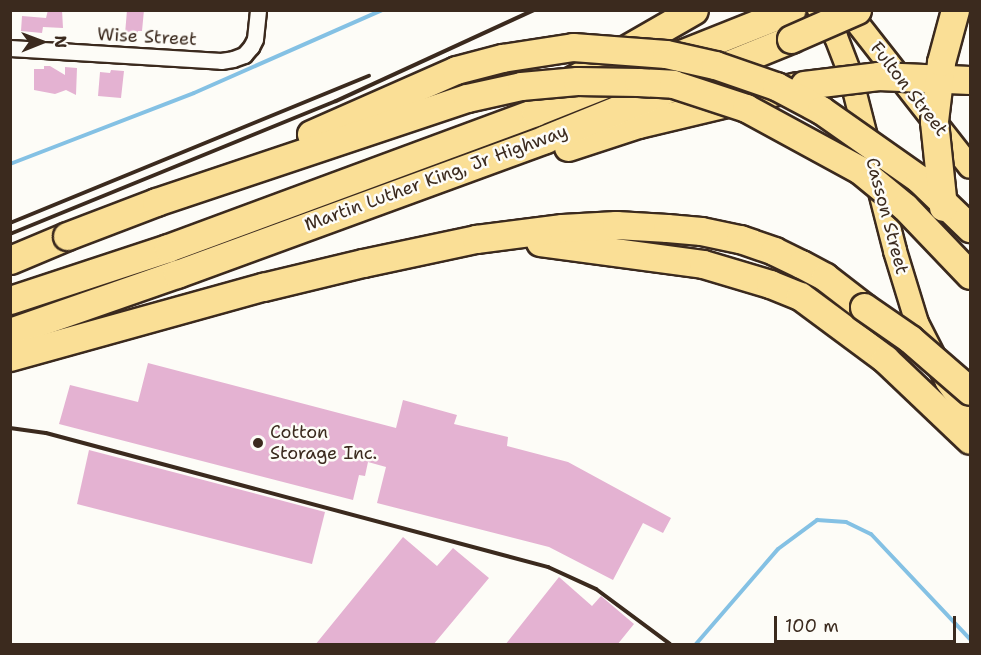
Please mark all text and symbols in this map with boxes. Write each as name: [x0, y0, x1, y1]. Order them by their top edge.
north arrow: [12, 12, 72, 72]
street label: Wise Street: [97, 24, 197, 50]
text: N: [50, 35, 71, 48]
street label: Fulton Street: [866, 38, 952, 140]
street label: Martin Luther King, Jr Highway: [302, 120, 570, 236]
street label: Casson Street: [861, 155, 913, 277]
place label: Cotton Storage Inc.: [270, 422, 377, 464]
marker: Cotton Storage Inc.: [251, 436, 265, 450]
scale bar: [777, 604, 958, 642]
text: 100 m: [785, 614, 839, 638]

